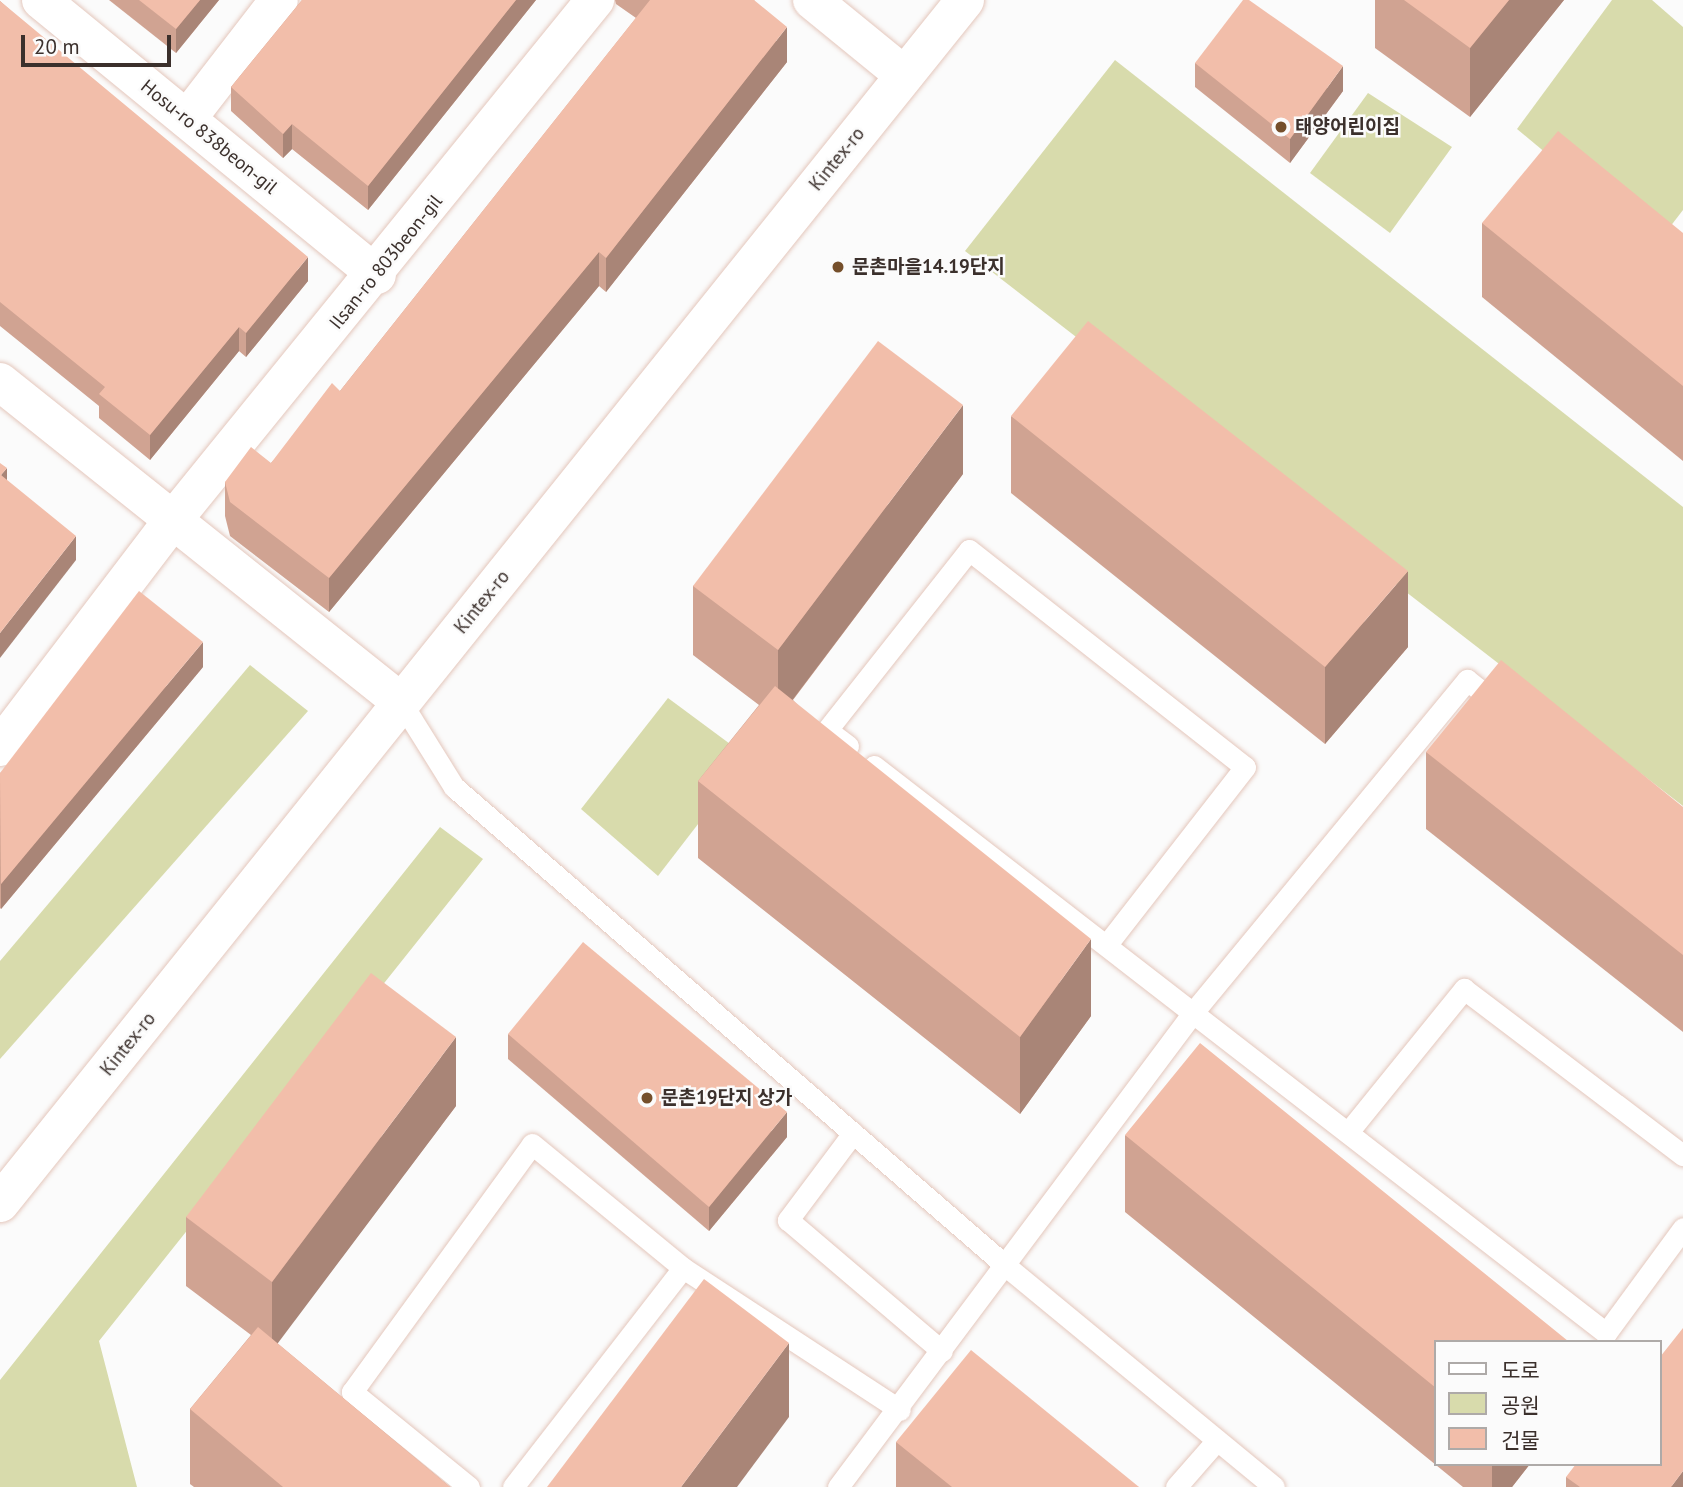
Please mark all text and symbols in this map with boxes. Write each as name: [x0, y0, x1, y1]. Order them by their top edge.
scale bar: [24, 21, 175, 65]
text: 20 m: [34, 33, 80, 60]
street label: Hosu-ro 838beon-gil: [136, 75, 282, 199]
place label: 태양어린이집: [1295, 116, 1400, 138]
marker: 태양어린이집: [1273, 119, 1289, 135]
street label: Kintex-ro: [805, 123, 869, 195]
street label: Ilsan-ro 803beon-gil: [325, 190, 447, 334]
place label: 문촌마을14.19단지: [852, 256, 1005, 278]
marker: 문촌마을14.19단지: [830, 259, 846, 275]
street label: Kintex-ro: [450, 566, 514, 638]
street label: Kintex-ro: [96, 1008, 160, 1080]
place label: 문촌19단지 상가: [661, 1087, 792, 1109]
marker: 문촌19단지 상가: [639, 1090, 655, 1106]
legend: [1434, 1340, 1662, 1466]
text: 도로: [1501, 1357, 1540, 1384]
text: 공원: [1501, 1392, 1540, 1419]
text: 건물: [1501, 1427, 1540, 1454]

